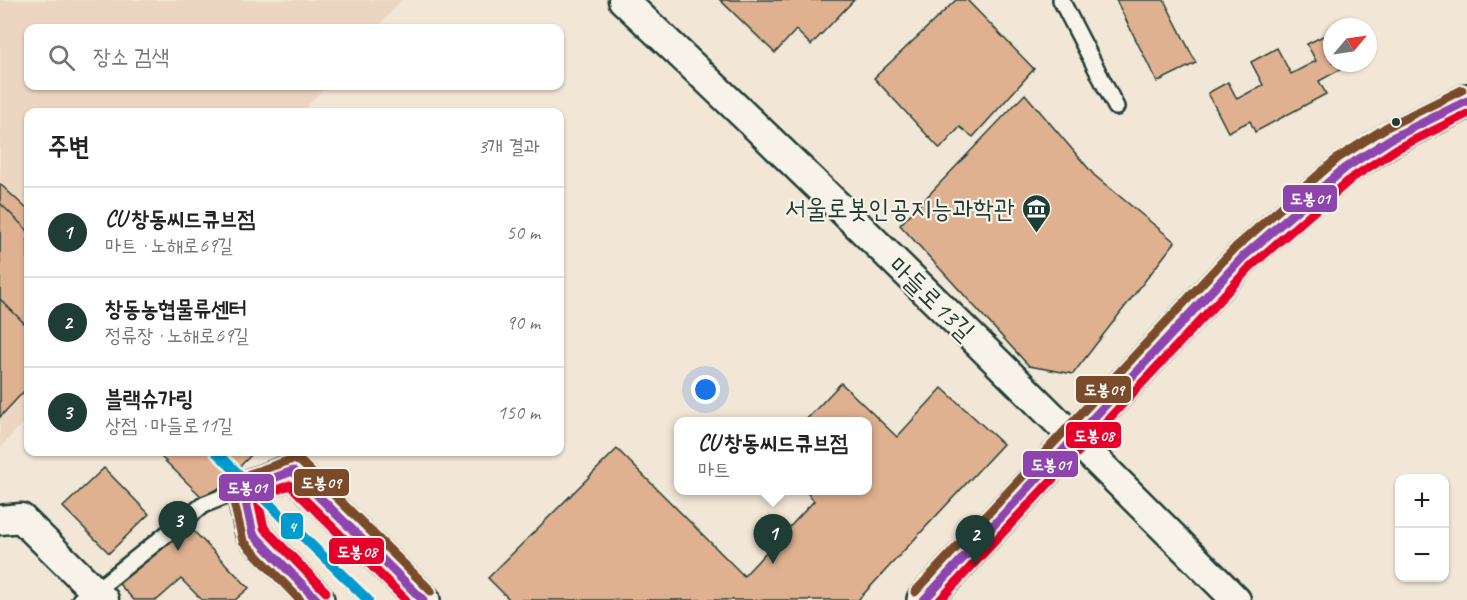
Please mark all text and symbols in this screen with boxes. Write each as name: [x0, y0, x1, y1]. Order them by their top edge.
north arrow: [1323, 18, 1377, 72]
search box: [24, 24, 564, 90]
icon: search: [45, 41, 78, 74]
text: 장소 검색: [93, 43, 169, 71]
unlabelled marker: [1390, 116, 1402, 128]
text: 주변: [48, 130, 90, 163]
text: 3개 결과: [478, 134, 540, 159]
line badge: 도봉01: [1282, 184, 1338, 213]
text: 도봉01: [1290, 189, 1332, 209]
place label: 서울로봇인공지능과학관: [785, 192, 1015, 225]
museum icon: 서울로봇인공지능과학관: [1020, 192, 1052, 234]
text: CU 창동씨드큐브점: [105, 205, 255, 233]
text: 1: [63, 220, 72, 245]
text: 50 m: [506, 220, 540, 245]
text: 마트 · 노해로69길: [105, 233, 233, 258]
street label: 마들로13길: [882, 249, 982, 347]
text: 창동농협물류센터: [105, 295, 247, 323]
text: 2: [63, 310, 72, 335]
text: 90 m: [506, 310, 540, 335]
text: 정류장 · 노해로69길: [105, 323, 249, 348]
your location: [691, 375, 720, 404]
line badge: 도봉09: [1075, 375, 1132, 404]
text: 도봉09: [1084, 380, 1126, 400]
text: 블랙슈가링: [105, 385, 194, 413]
text: 3: [63, 400, 72, 425]
text: 150 m: [497, 400, 540, 425]
text: 상점 · 마들로11길: [105, 413, 233, 438]
popup: [674, 417, 872, 495]
line badge: 도봉08: [1065, 421, 1122, 449]
text: 도봉08: [1074, 426, 1116, 446]
text: CU 창동씨드큐브점: [698, 429, 848, 457]
line badge: 도봉01: [1022, 450, 1079, 478]
text: 도봉01: [1031, 455, 1073, 475]
text: 마트: [698, 457, 730, 482]
line badge: 도봉09: [293, 468, 350, 497]
line badge: 도봉01: [218, 473, 275, 502]
text: 도봉09: [301, 473, 343, 493]
map controls: [1395, 474, 1449, 582]
button: +: [1395, 474, 1449, 528]
text: 도봉01: [227, 478, 269, 498]
pin: 3: [158, 502, 198, 551]
line badge: 4: [280, 512, 304, 540]
pin: 1: [754, 514, 792, 564]
pin: 2: [956, 516, 994, 565]
text: 4: [288, 517, 297, 537]
button: −: [1395, 528, 1449, 582]
line badge: 도봉08: [328, 537, 385, 565]
text: 도봉08: [337, 542, 379, 562]

